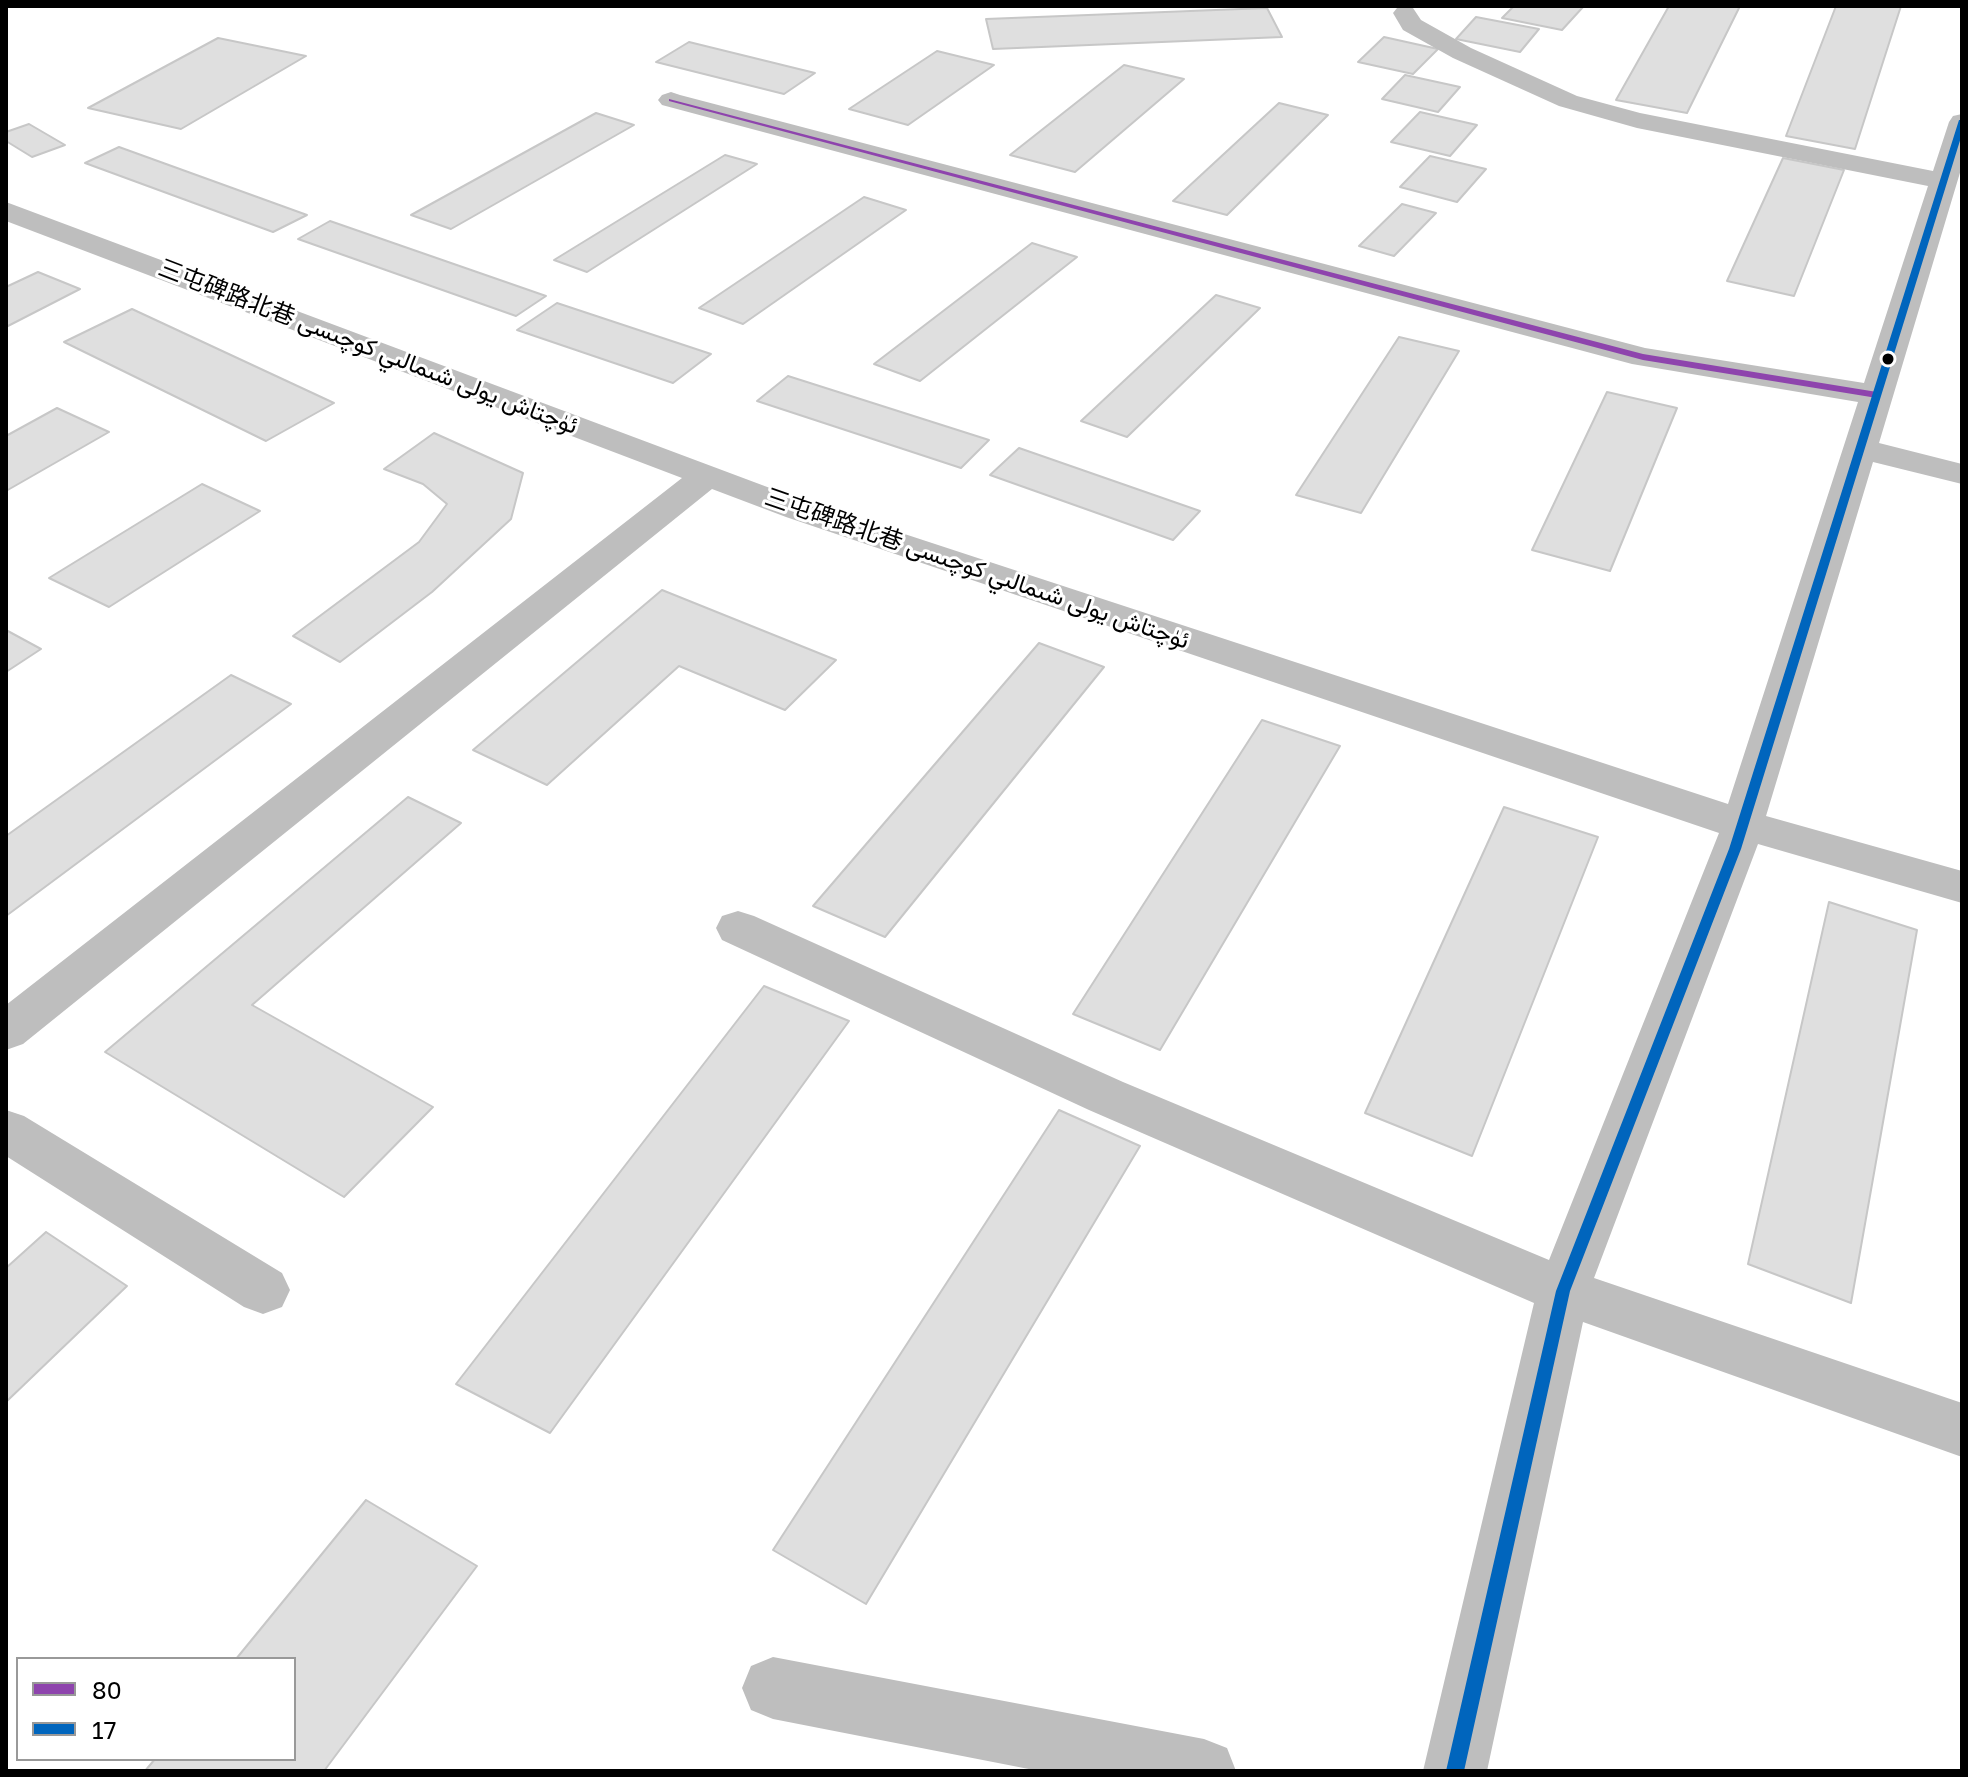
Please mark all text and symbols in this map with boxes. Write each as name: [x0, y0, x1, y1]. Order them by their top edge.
street label: 三屯碑路北巷 ئۈچتاش يولى شىمالىي كوچىسى: [154, 253, 582, 441]
unlabelled marker: [1880, 351, 1896, 367]
street label: 三屯碑路北巷 ئۈچتاش يولى شىمالىي كوچىسى: [761, 483, 1193, 655]
legend: [16, 1657, 296, 1761]
text: 80: [92, 1675, 122, 1704]
text: 17: [92, 1715, 116, 1744]

